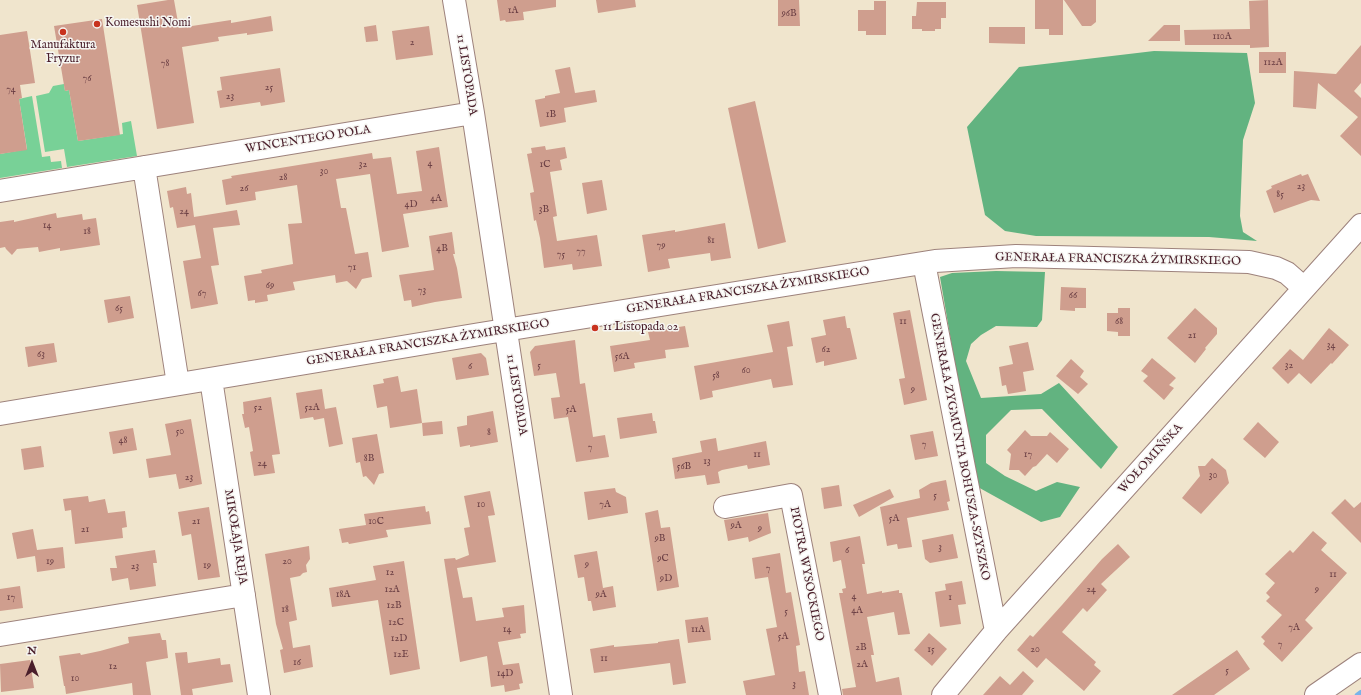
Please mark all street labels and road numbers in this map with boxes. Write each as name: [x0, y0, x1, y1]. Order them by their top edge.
street label: 11 LISTOPADA: [452, 33, 480, 117]
street label: WINCENTEGO POLA: [244, 123, 372, 157]
street label: GENERAŁA FRANCISZKA ŻYMIRSKIEGO: [995, 251, 1241, 269]
street label: GENERAŁA FRANCISZKA ŻYMIRSKIEGO: [625, 265, 871, 317]
street label: GENERAŁA ZYGMUNTA BOHUSZA-SZYSZKO: [926, 312, 992, 582]
street label: GENERAŁA FRANCISZKA ŻYMIRSKIEGO: [305, 317, 551, 369]
street label: 11 LISTOPADA: [502, 353, 530, 437]
street label: WOŁOMIŃSKA: [1116, 421, 1186, 497]
street label: MIKOŁAJA REJA: [220, 488, 250, 586]
street label: PIOTRA WYSOCKIEGO: [786, 506, 826, 642]

